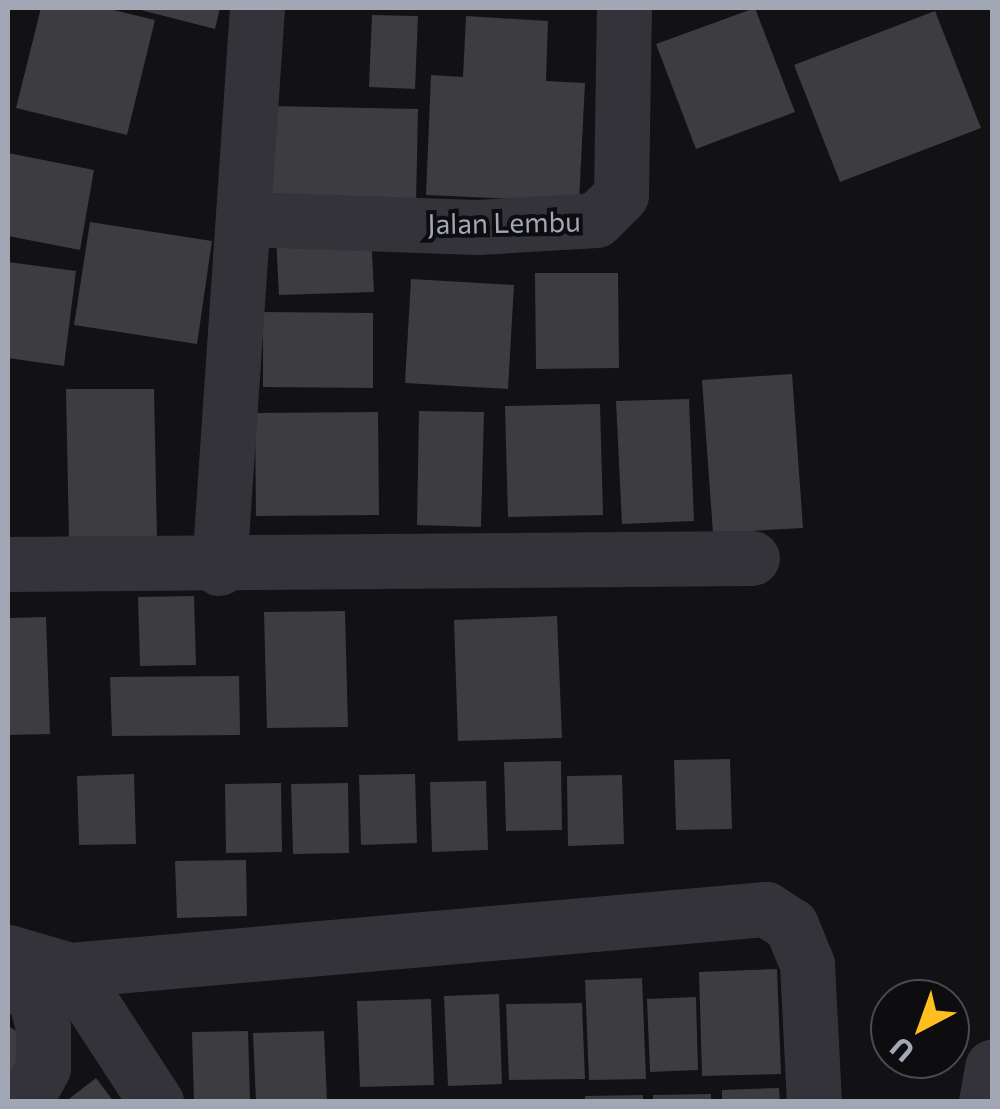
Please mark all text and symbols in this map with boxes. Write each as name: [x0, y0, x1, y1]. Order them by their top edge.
street label: Jalan Lembu: [427, 204, 581, 240]
north arrow: [870, 979, 970, 1079]
text: U: [883, 1031, 920, 1070]

